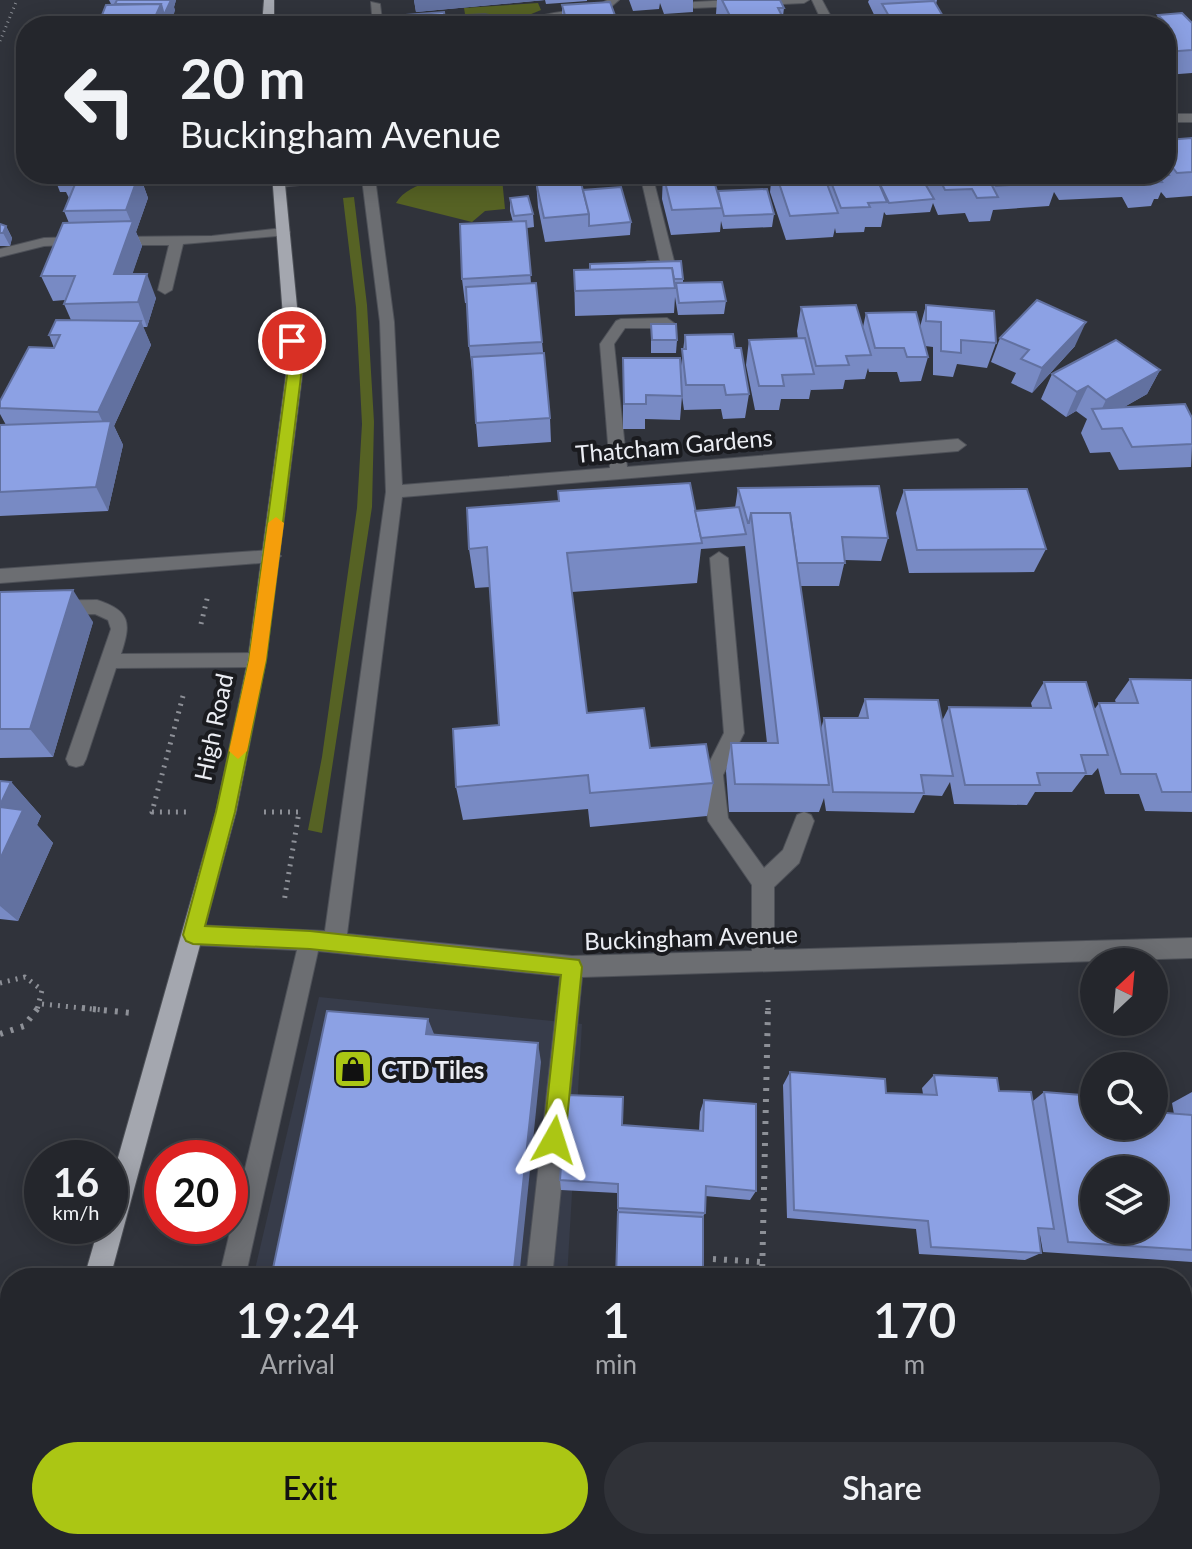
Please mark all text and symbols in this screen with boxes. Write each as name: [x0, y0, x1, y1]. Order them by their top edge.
text: 20 m: [180, 44, 305, 111]
icon: left: [48, 48, 152, 152]
text: Buckingham Avenue: [180, 112, 501, 156]
pin: [258, 307, 326, 375]
icon: arrive: [270, 319, 314, 363]
street label: Thatcham Gardens: [574, 422, 774, 468]
street label: High Road: [187, 671, 239, 783]
street label: Buckingham Avenue: [584, 919, 798, 955]
north arrow: [1080, 948, 1168, 1036]
map controls: [1080, 948, 1168, 1244]
shop icon: CTD Tiles: [332, 1048, 374, 1090]
button: search: [1080, 1052, 1168, 1140]
place label: CTD Tiles: [381, 1055, 484, 1084]
position arrow: [512, 1098, 596, 1182]
speed limit sign: 20: [144, 1140, 248, 1244]
button: layers: [1080, 1156, 1168, 1244]
text: 16: [53, 1158, 99, 1206]
text: km/h: [53, 1200, 99, 1224]
text: 19:24: [236, 1291, 359, 1348]
text: 1: [602, 1291, 630, 1348]
text: 170: [873, 1291, 956, 1348]
text: Arrival: [260, 1348, 335, 1380]
text: min: [595, 1348, 637, 1380]
text: m: [904, 1348, 925, 1380]
button: Exit: [32, 1442, 588, 1534]
button: Share: [604, 1442, 1160, 1534]

